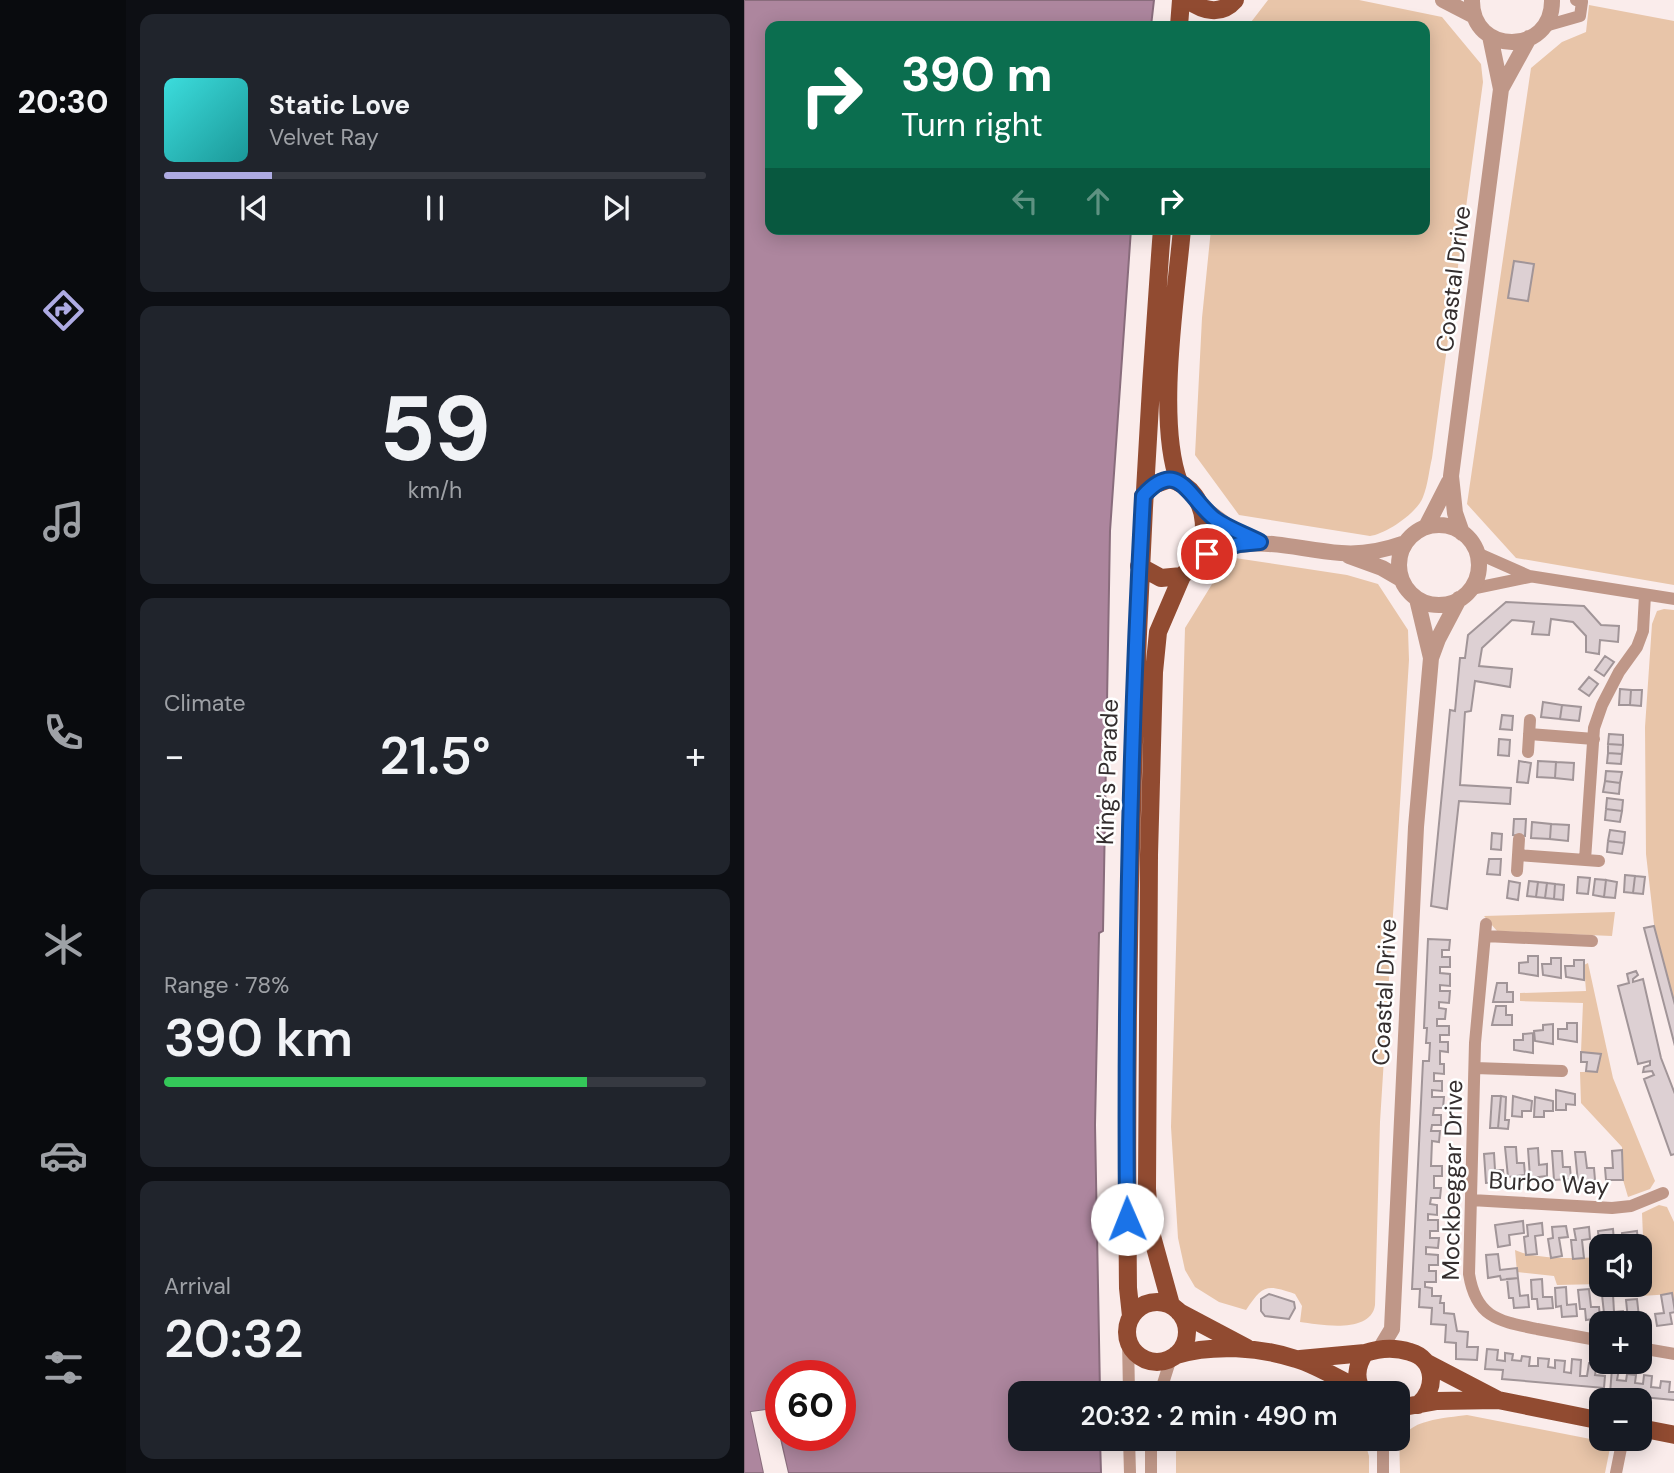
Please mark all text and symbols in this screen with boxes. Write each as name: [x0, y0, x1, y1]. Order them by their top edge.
text: 390 m: [901, 42, 1053, 106]
icon: right: [786, 49, 877, 140]
text: 20:30: [18, 81, 108, 123]
text: Static Love: [269, 88, 410, 122]
text: Turn right: [901, 104, 1043, 146]
text: Velvet Ray: [269, 122, 379, 152]
icon: left: [1006, 182, 1044, 220]
icon: ahead: [1079, 182, 1117, 220]
icon: right: [1152, 182, 1190, 220]
icon: previous: [235, 189, 273, 227]
icon: pause: [416, 189, 454, 227]
icon: next: [597, 189, 635, 227]
street label: Coastal Drive: [1429, 204, 1477, 354]
icon: directions: [39, 286, 88, 335]
text: 59: [379, 370, 491, 488]
text: km/h: [408, 475, 462, 505]
icon: music: [39, 497, 88, 546]
pin: [1177, 524, 1237, 584]
icon: arrive: [1188, 535, 1226, 573]
text: Climate: [164, 688, 246, 718]
street label: King's Parade: [1089, 698, 1125, 846]
icon: phone: [39, 708, 88, 757]
text: 21.5°: [379, 722, 491, 790]
text: −: [164, 731, 185, 781]
text: +: [685, 731, 706, 781]
street label: Coastal Drive: [1365, 918, 1403, 1066]
icon: climate: [39, 920, 88, 969]
text: Range · 78%: [164, 970, 289, 1000]
text: 390 km: [164, 1004, 353, 1072]
street label: Mockbeggar Drive: [1435, 1079, 1469, 1281]
icon: car: [39, 1131, 88, 1180]
street label: Burbo Way: [1488, 1164, 1610, 1202]
position arrow: [1090, 1182, 1164, 1256]
map controls: [1589, 1234, 1652, 1451]
button: sound: [1589, 1234, 1652, 1297]
text: Arrival: [164, 1271, 231, 1301]
text: 20:32: [164, 1305, 304, 1373]
button: +: [1589, 1311, 1652, 1374]
icon: filters: [39, 1343, 88, 1392]
speed limit sign: 60: [765, 1360, 856, 1451]
button: −: [1589, 1388, 1652, 1451]
text: 20:32 · 2 min · 490 m: [1080, 1399, 1338, 1433]

